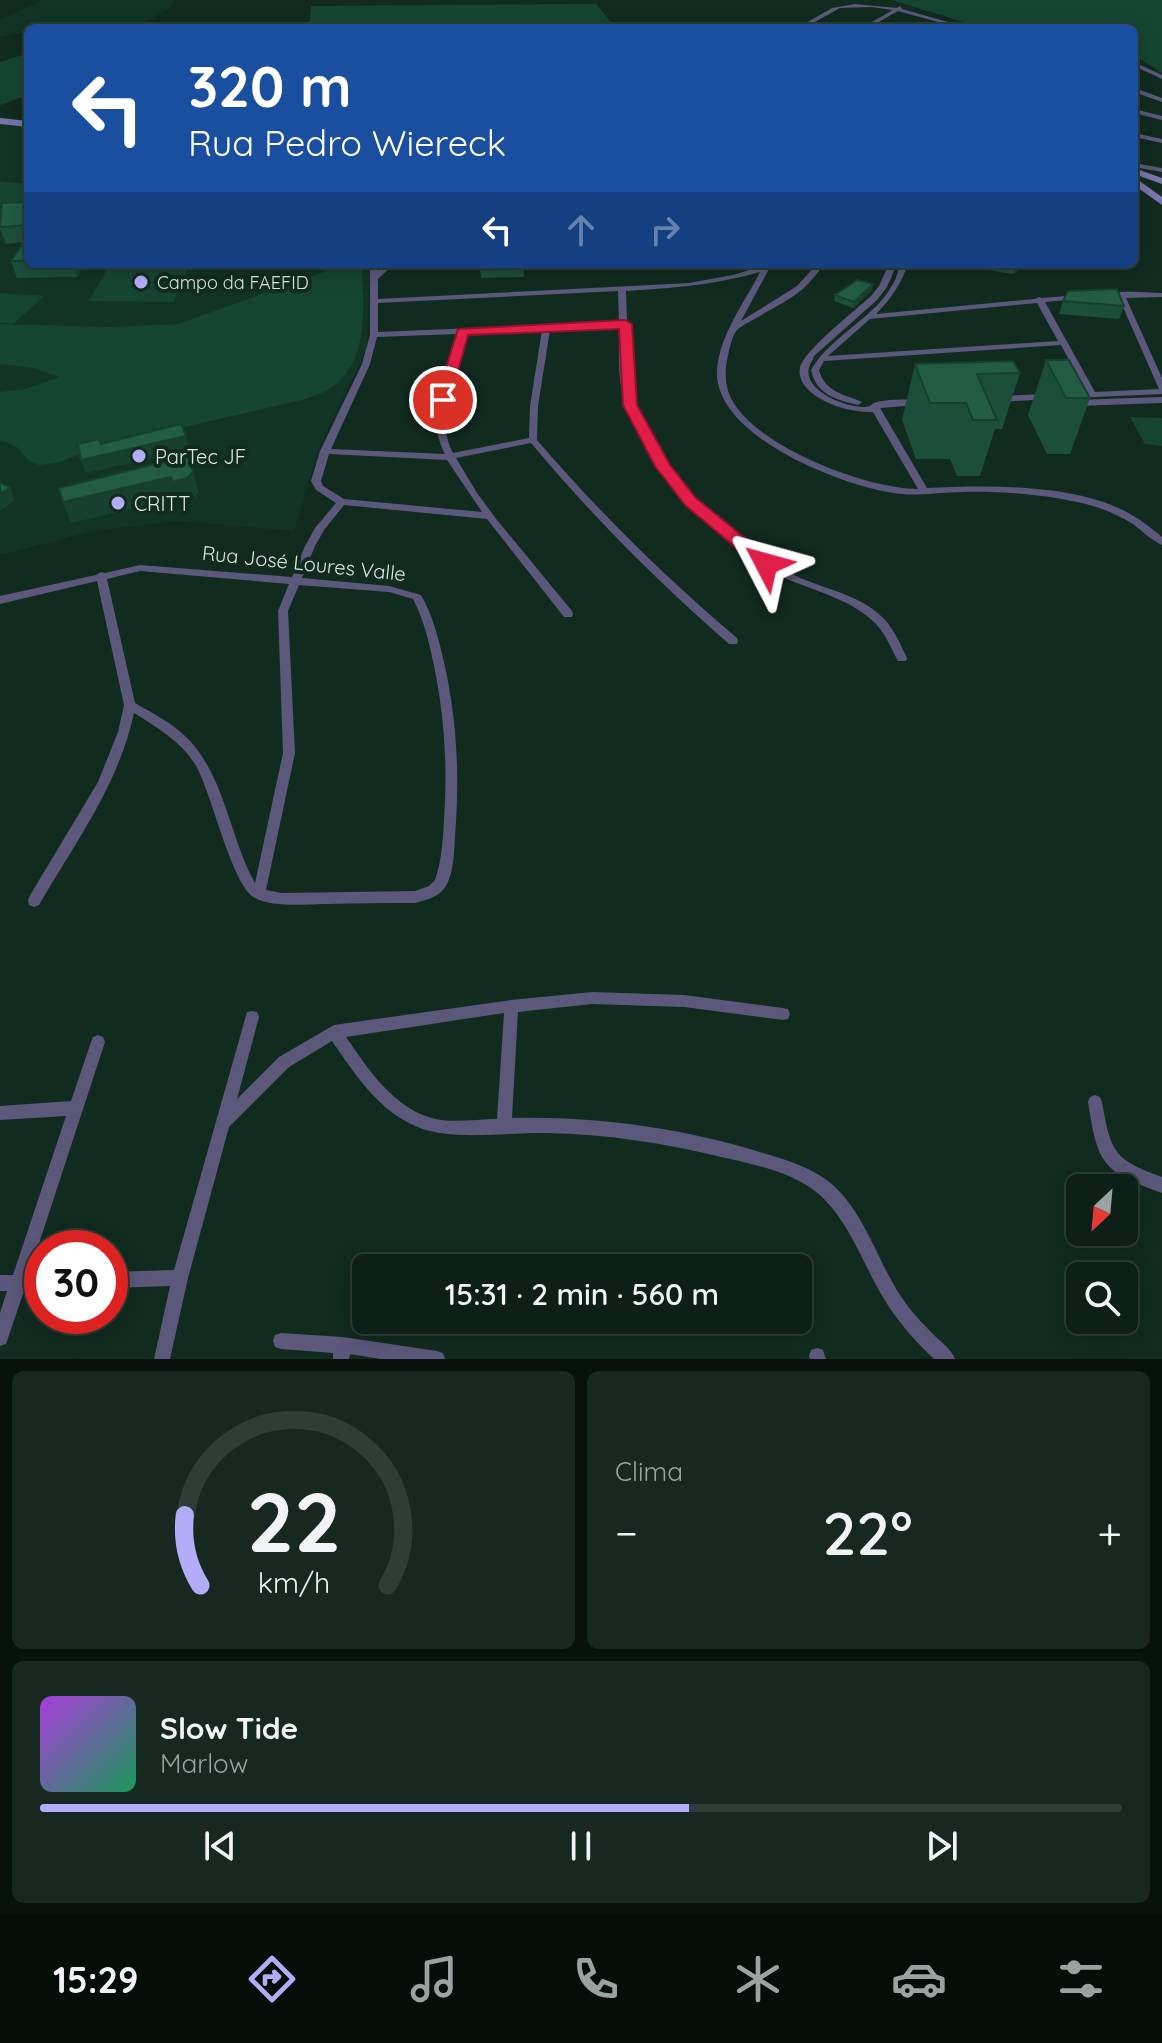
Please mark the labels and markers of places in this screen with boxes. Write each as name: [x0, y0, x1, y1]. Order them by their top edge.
place label: Campo da FAEFID: [157, 271, 309, 294]
marker: Campo da FAEFID: [132, 273, 150, 291]
pin: [409, 366, 477, 434]
place label: ParTec JF: [155, 444, 246, 469]
marker: ParTec JF: [130, 447, 148, 465]
place label: CRITT: [134, 491, 190, 516]
marker: CRITT: [109, 494, 127, 512]

